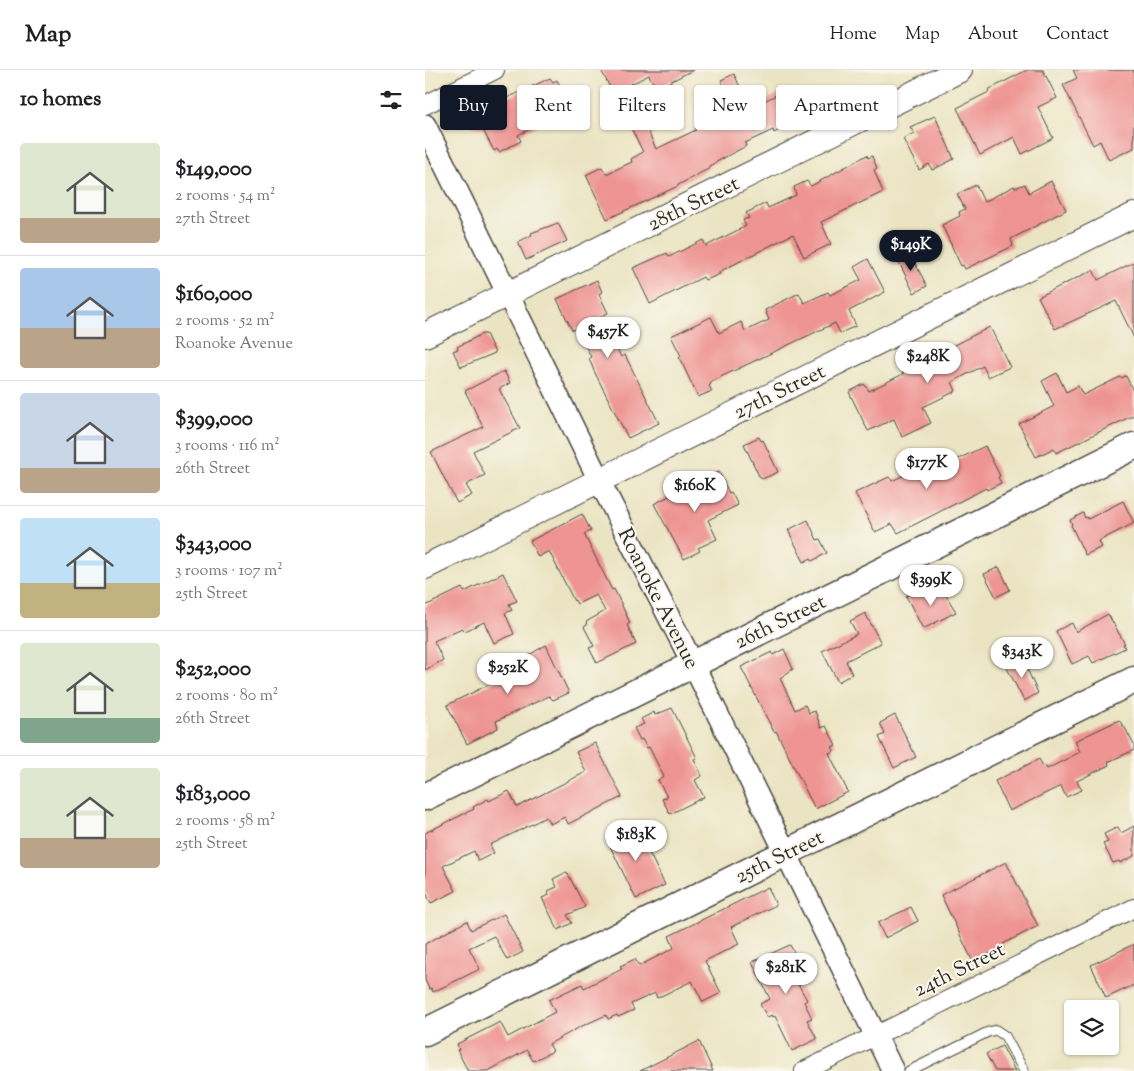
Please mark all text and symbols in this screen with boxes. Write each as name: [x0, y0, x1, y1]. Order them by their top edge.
text: Map: [25, 18, 71, 52]
text: Home: [830, 22, 877, 48]
text: Map: [905, 22, 940, 48]
text: About: [968, 22, 1018, 48]
text: Contact: [1046, 22, 1109, 48]
text: 10 homes: [20, 85, 101, 115]
chip: Buy: [440, 85, 507, 130]
chip: Rent: [517, 85, 590, 130]
chip: Filters: [600, 85, 684, 130]
chip: New: [694, 85, 766, 130]
chip: Apartment: [776, 85, 897, 130]
icon: filters: [377, 86, 405, 114]
text: $149,000: [175, 155, 252, 185]
icon: home: [60, 163, 120, 223]
street label: 28th Street: [643, 170, 745, 240]
text: 2 rooms · 54 m²: [175, 185, 275, 208]
text: 27th Street: [175, 208, 250, 231]
pin: $149K: [876, 230, 946, 272]
text: $149K: [890, 234, 932, 257]
text: $160,000: [175, 280, 252, 310]
icon: home: [60, 288, 120, 348]
text: 2 rooms · 52 m²: [175, 310, 275, 333]
pin: $457K: [573, 316, 643, 359]
text: $457K: [587, 321, 629, 344]
text: Roanoke Avenue: [175, 333, 293, 356]
pin: $248K: [893, 342, 963, 384]
text: $248K: [906, 346, 950, 369]
street label: 27th Street: [729, 358, 831, 428]
text: $399,000: [175, 405, 253, 435]
icon: home: [60, 413, 120, 473]
text: 3 rooms · 116 m²: [175, 435, 280, 458]
pin: $177K: [892, 448, 962, 490]
text: $177K: [906, 452, 948, 475]
text: 26th Street: [175, 458, 250, 481]
pin: $160K: [660, 470, 730, 513]
text: $160K: [674, 475, 716, 498]
street label: Roanoke Avenue: [609, 523, 706, 675]
text: $343,000: [175, 530, 252, 560]
icon: home: [60, 538, 120, 598]
text: 3 rooms · 107 m²: [175, 560, 283, 583]
pin: $399K: [896, 564, 966, 607]
text: $399K: [910, 569, 952, 592]
text: 25th Street: [175, 583, 248, 606]
street label: 26th Street: [730, 588, 832, 658]
pin: $343K: [987, 636, 1057, 679]
text: $343K: [1001, 641, 1043, 664]
pin: $252K: [473, 652, 543, 695]
text: $252,000: [175, 655, 251, 685]
text: $252K: [488, 657, 528, 680]
icon: home: [60, 663, 120, 723]
text: 2 rooms · 80 m²: [175, 685, 278, 708]
text: 26th Street: [175, 708, 250, 731]
text: $183,000: [175, 780, 250, 810]
icon: home: [60, 788, 120, 848]
text: 2 rooms · 58 m²: [175, 810, 275, 833]
pin: $183K: [601, 820, 671, 862]
street label: 25th Street: [731, 823, 829, 892]
text: $183K: [616, 824, 656, 847]
text: 25th Street: [175, 833, 248, 856]
street label: 24th Street: [909, 936, 1011, 1006]
pin: $281K: [751, 952, 821, 995]
text: $281K: [765, 957, 807, 980]
map controls: [1064, 1000, 1119, 1055]
button: layers: [1064, 1000, 1119, 1055]

